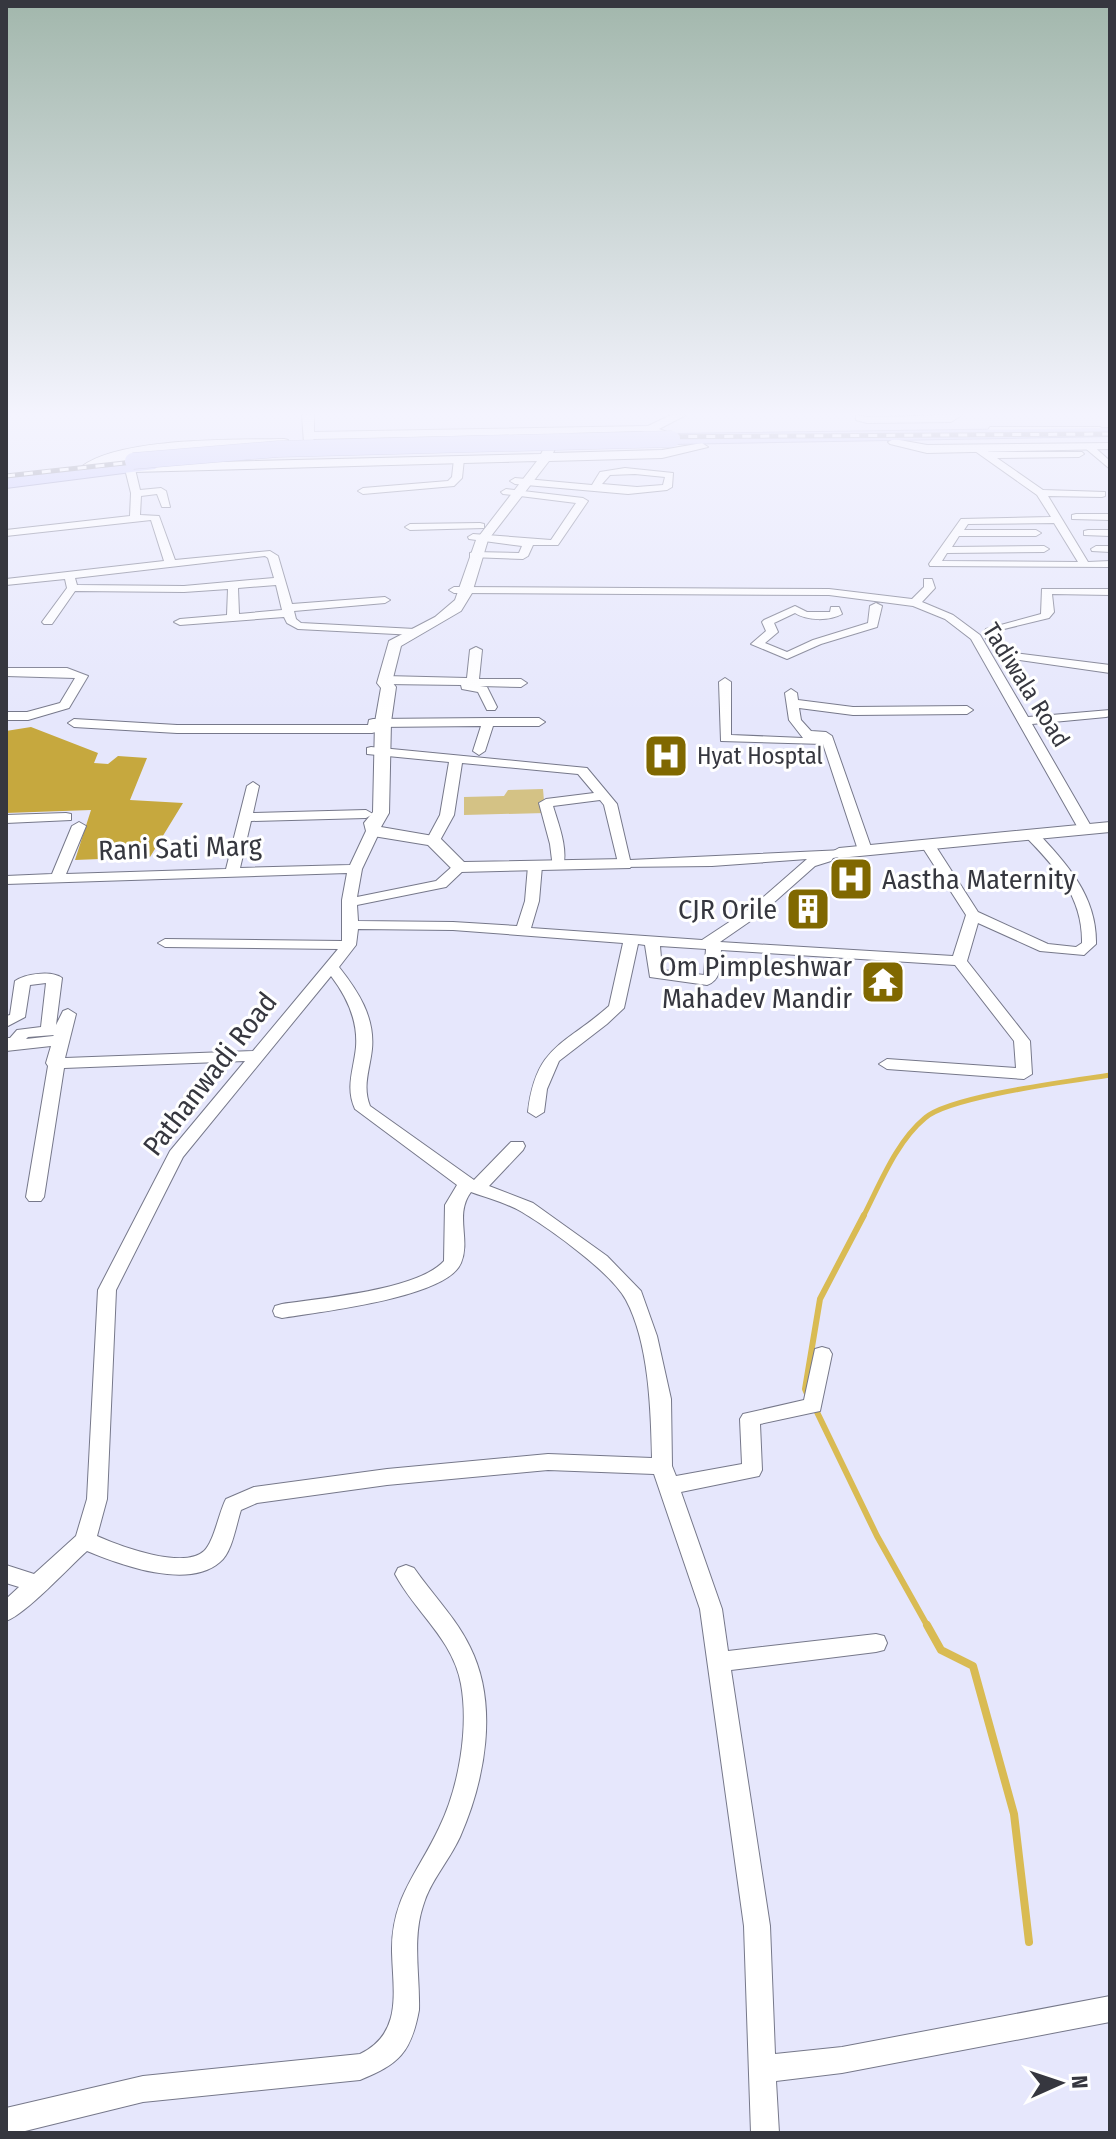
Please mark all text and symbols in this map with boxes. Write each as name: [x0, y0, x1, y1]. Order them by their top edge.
street label: Tadiwala Road: [977, 618, 1075, 752]
hospital icon: Hyat Hosptal: [642, 732, 690, 780]
place label: Hyat Hosptal: [697, 742, 823, 770]
street label: Rani Sati Marg: [98, 829, 263, 867]
hospital icon: Aastha Maternity: [827, 855, 875, 903]
place label: Aastha Maternity: [882, 863, 1076, 896]
building icon: CJR Orile: [784, 885, 832, 933]
place label: CJR Orile: [678, 893, 777, 926]
place label: Om Pimpleshwar Mahadev Mandir: [659, 950, 852, 1015]
temple icon: Om Pimpleshwar Mahadev Mandir: [859, 958, 907, 1006]
street label: Pathanwadi Road: [136, 986, 284, 1162]
north arrow: [1020, 2043, 1100, 2123]
text: N: [1066, 2075, 1093, 2089]

